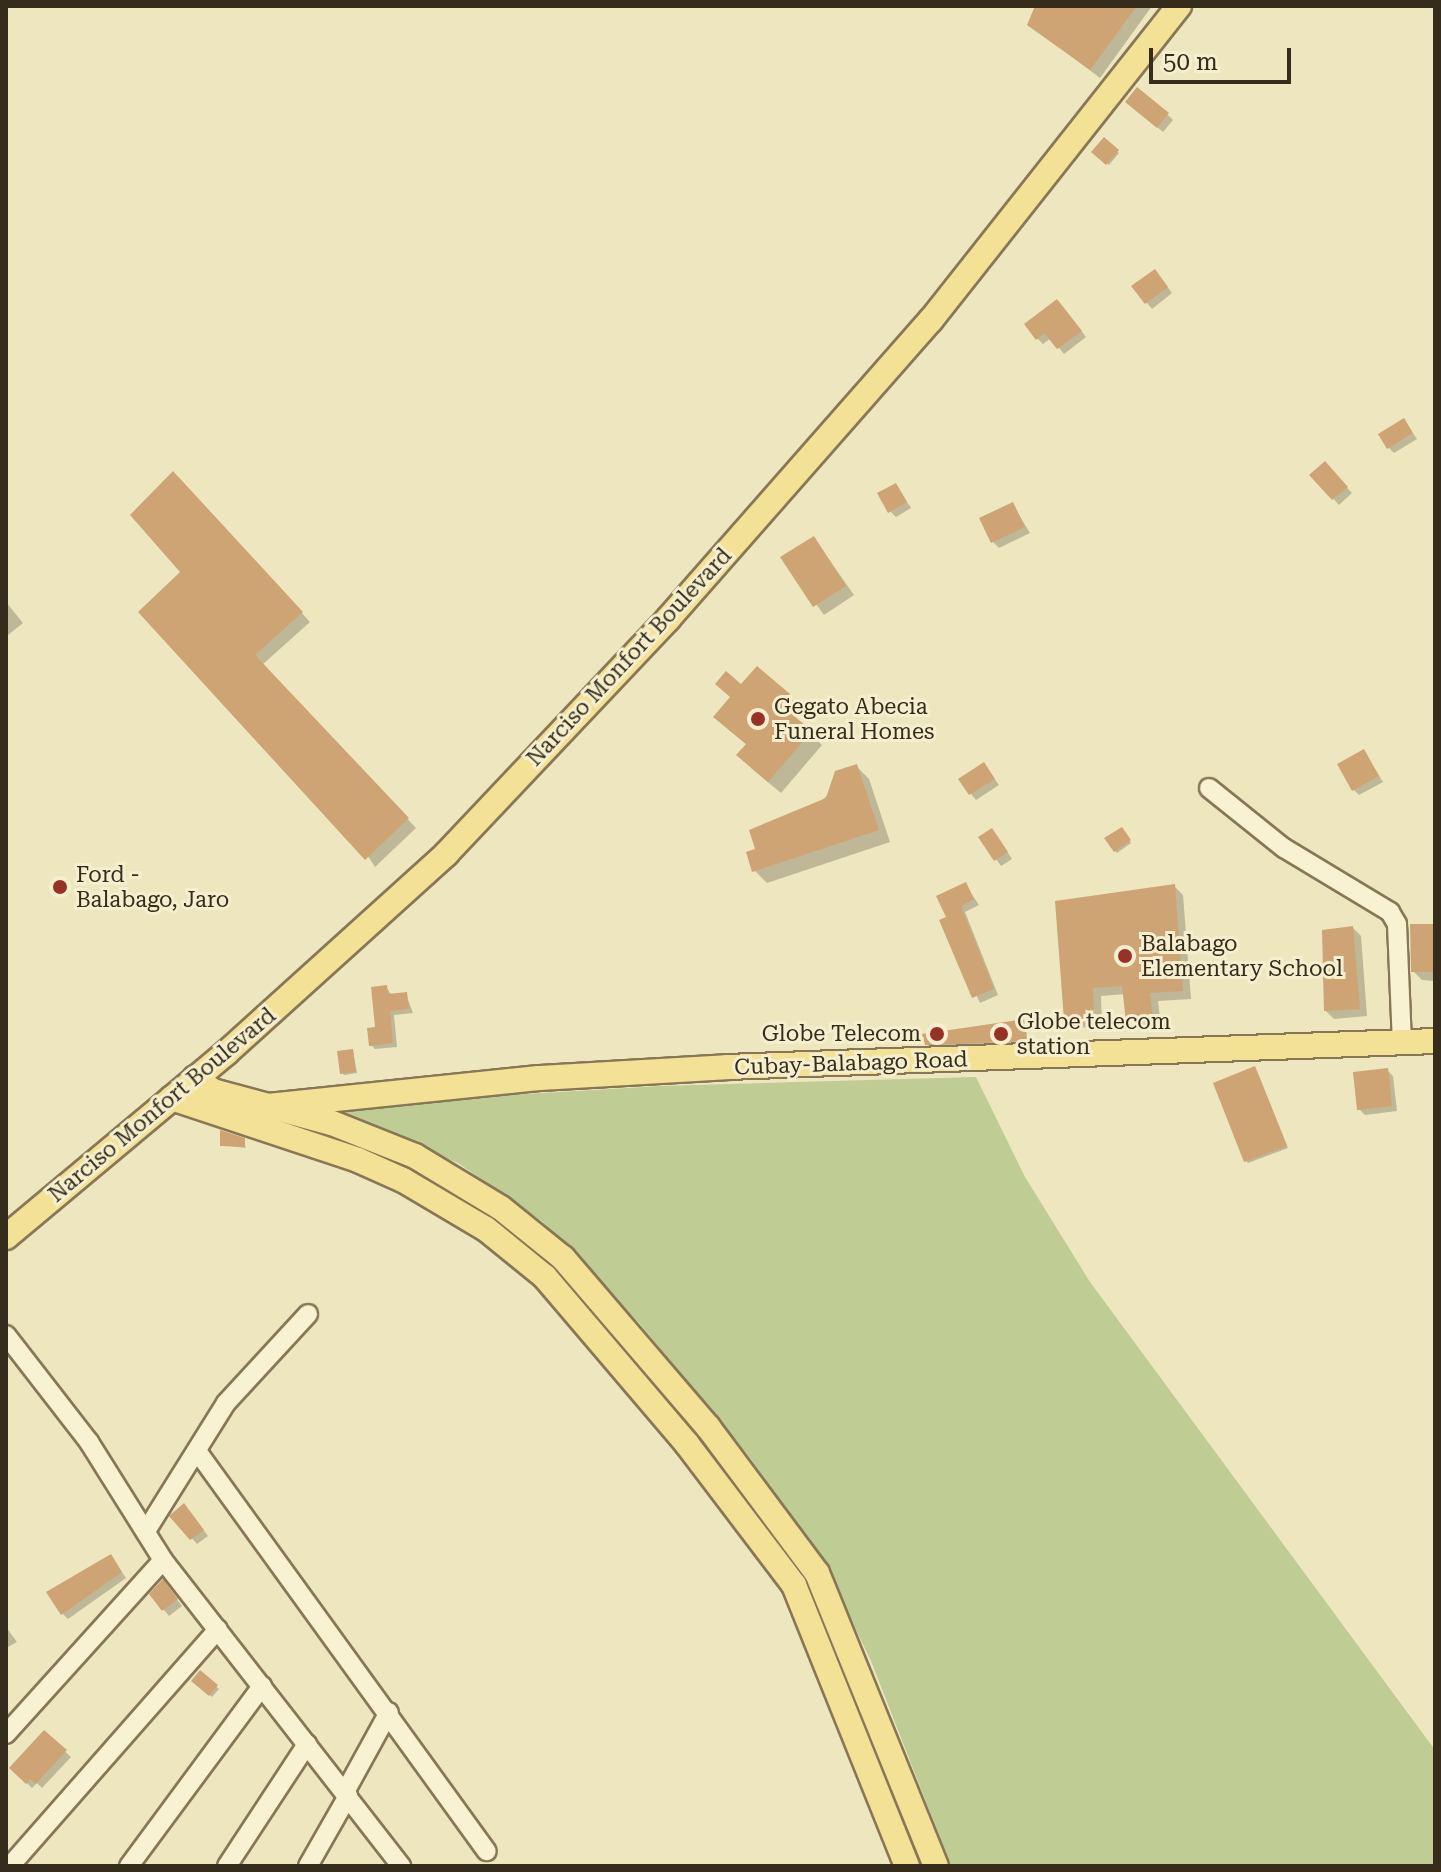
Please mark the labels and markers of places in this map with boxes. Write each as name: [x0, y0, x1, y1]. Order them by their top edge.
place label: Gegato Abecia Funeral Homes: [774, 693, 935, 744]
marker: Gegato Abecia Funeral Homes: [749, 710, 767, 728]
place label: Ford - Balabago, Jaro: [76, 861, 229, 912]
marker: Ford - Balabago, Jaro: [51, 878, 69, 896]
place label: Balabago Elementary School: [1141, 930, 1343, 982]
marker: Balabago Elementary School: [1116, 947, 1134, 965]
place label: Globe telecom station: [1017, 1008, 1171, 1060]
place label: Globe Telecom: [762, 1021, 921, 1047]
marker: Globe Telecom: [928, 1025, 946, 1043]
marker: Globe telecom station: [992, 1025, 1010, 1043]

